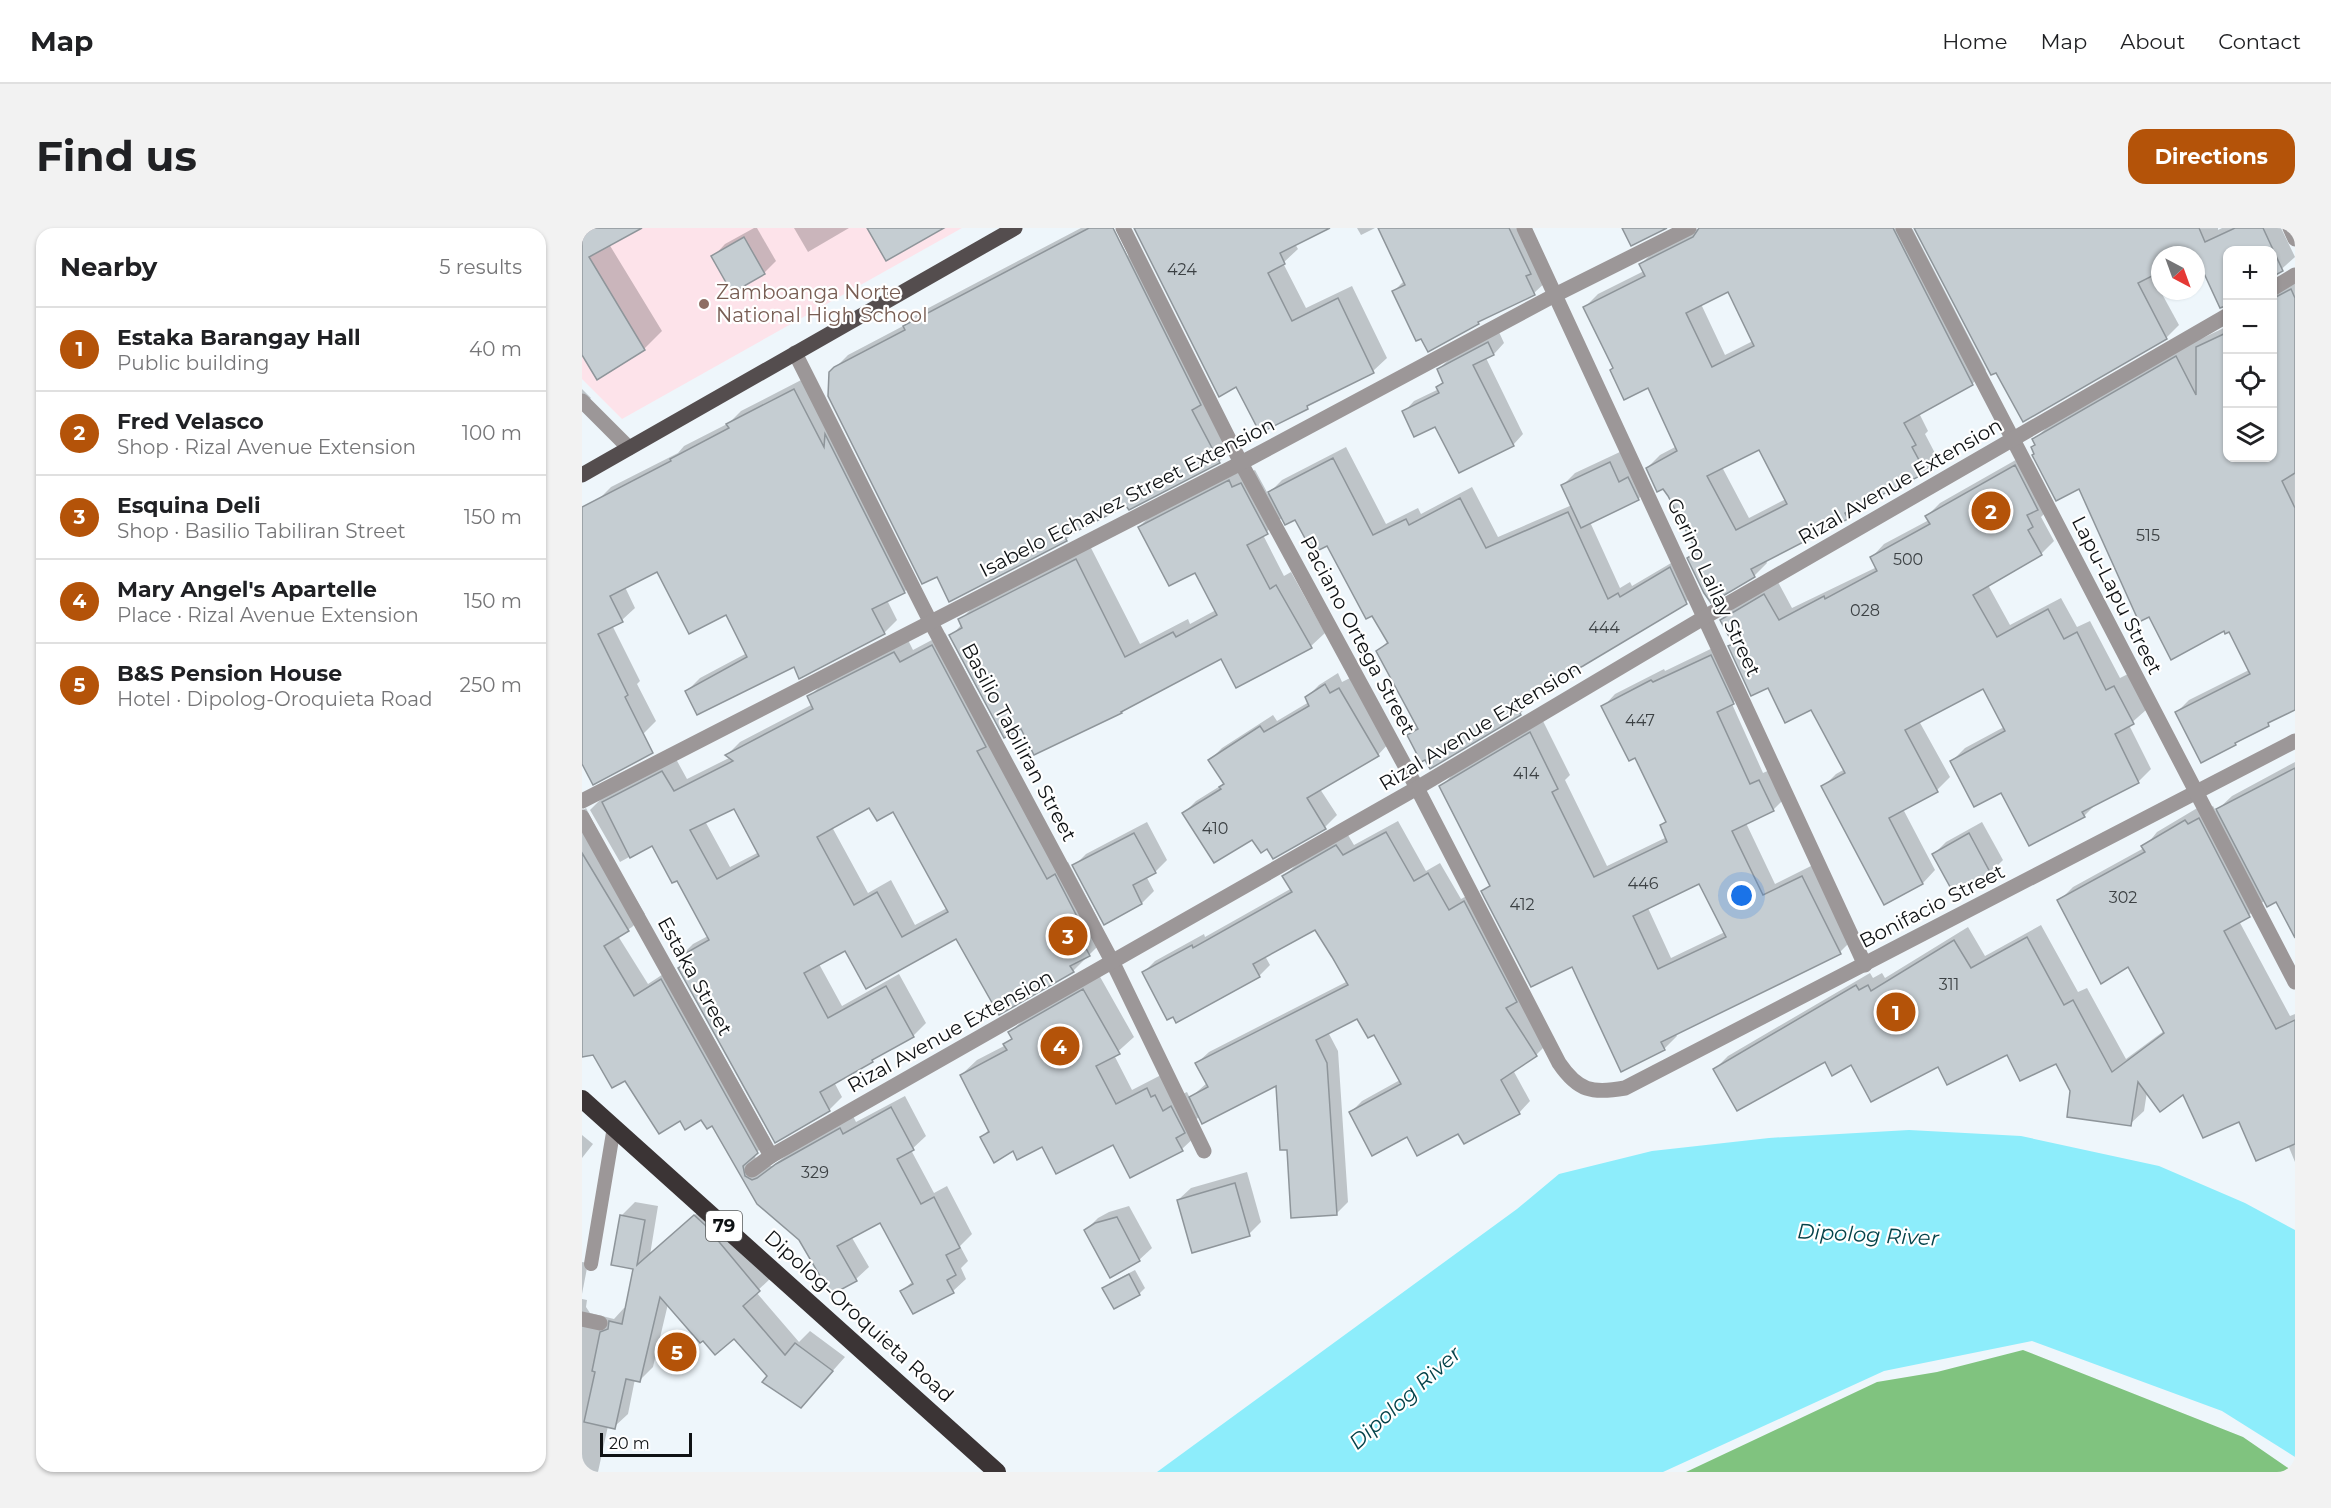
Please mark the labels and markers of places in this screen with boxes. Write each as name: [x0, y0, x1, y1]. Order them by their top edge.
place label: Zamboanga Norte National High School: [716, 280, 928, 327]
marker: Zamboanga Norte National High School: [697, 297, 711, 311]
pin: 2: [1972, 488, 2010, 534]
pin: 3: [1048, 914, 1088, 958]
pin: 1: [1876, 990, 1916, 1034]
pin: 4: [1040, 1024, 1080, 1068]
pin: 5: [658, 1330, 697, 1374]

